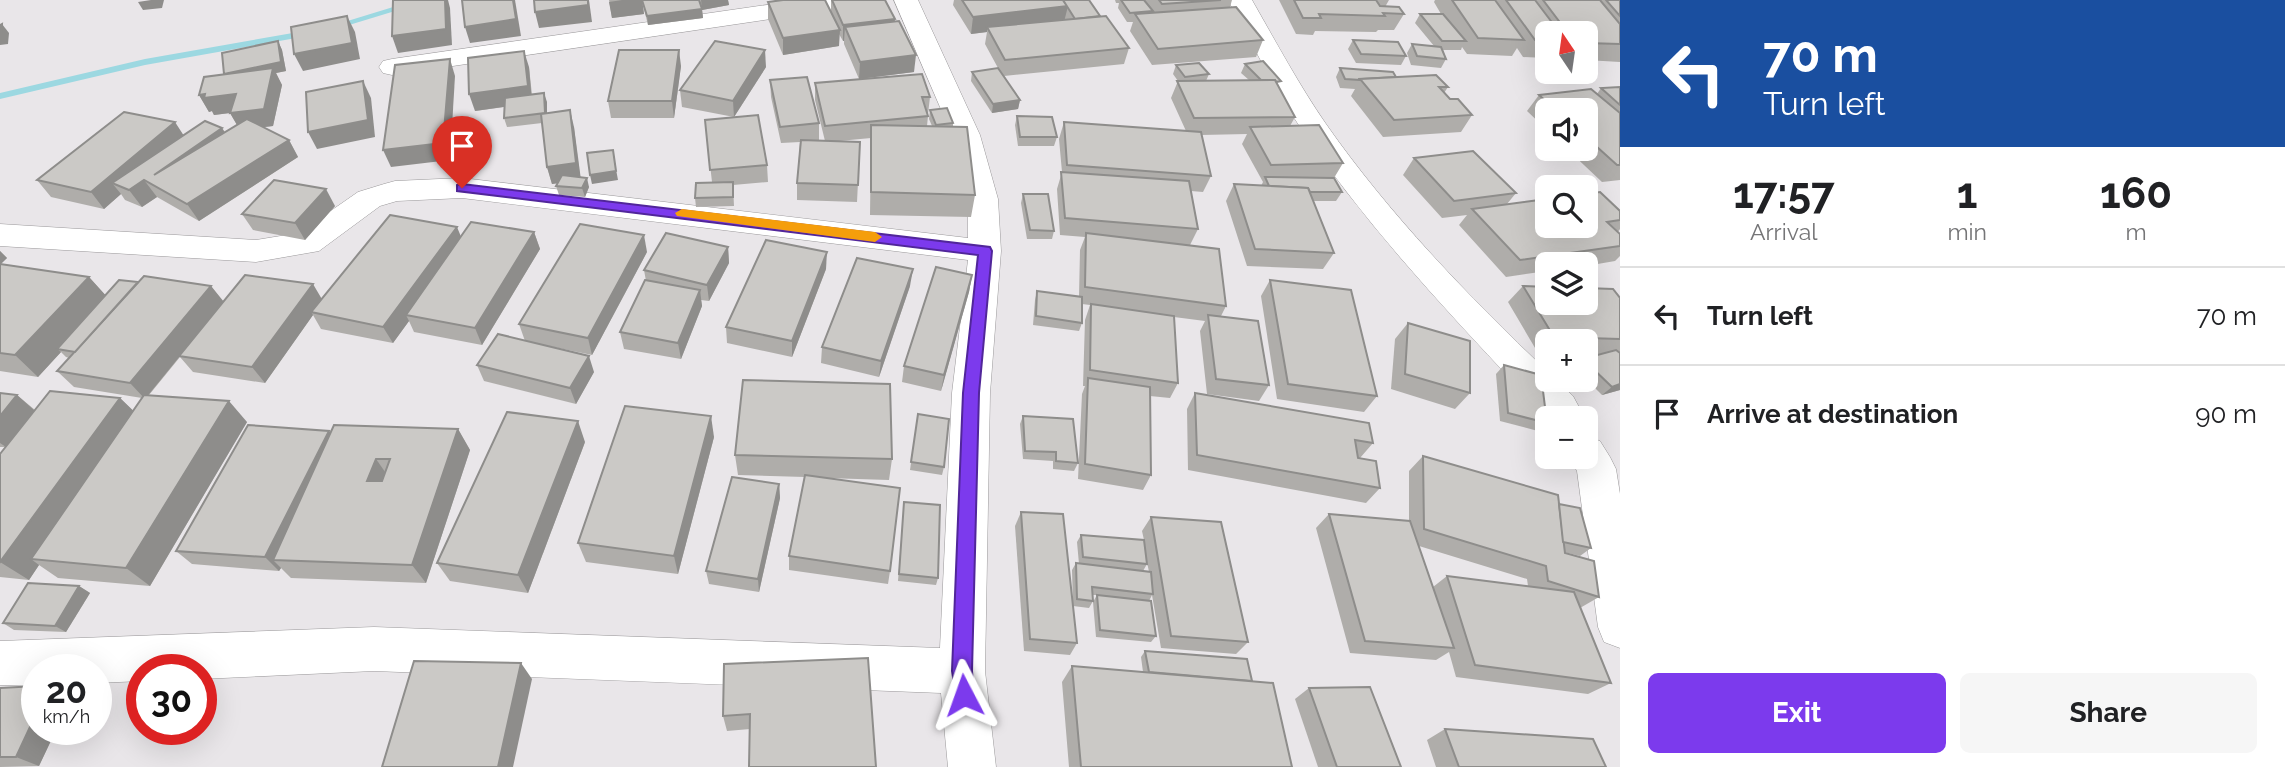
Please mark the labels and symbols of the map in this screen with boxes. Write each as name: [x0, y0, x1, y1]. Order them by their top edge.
north arrow: [1535, 21, 1598, 84]
pin: [432, 116, 492, 188]
speed limit sign: 30: [126, 654, 217, 745]
position arrow: [927, 658, 1001, 732]

